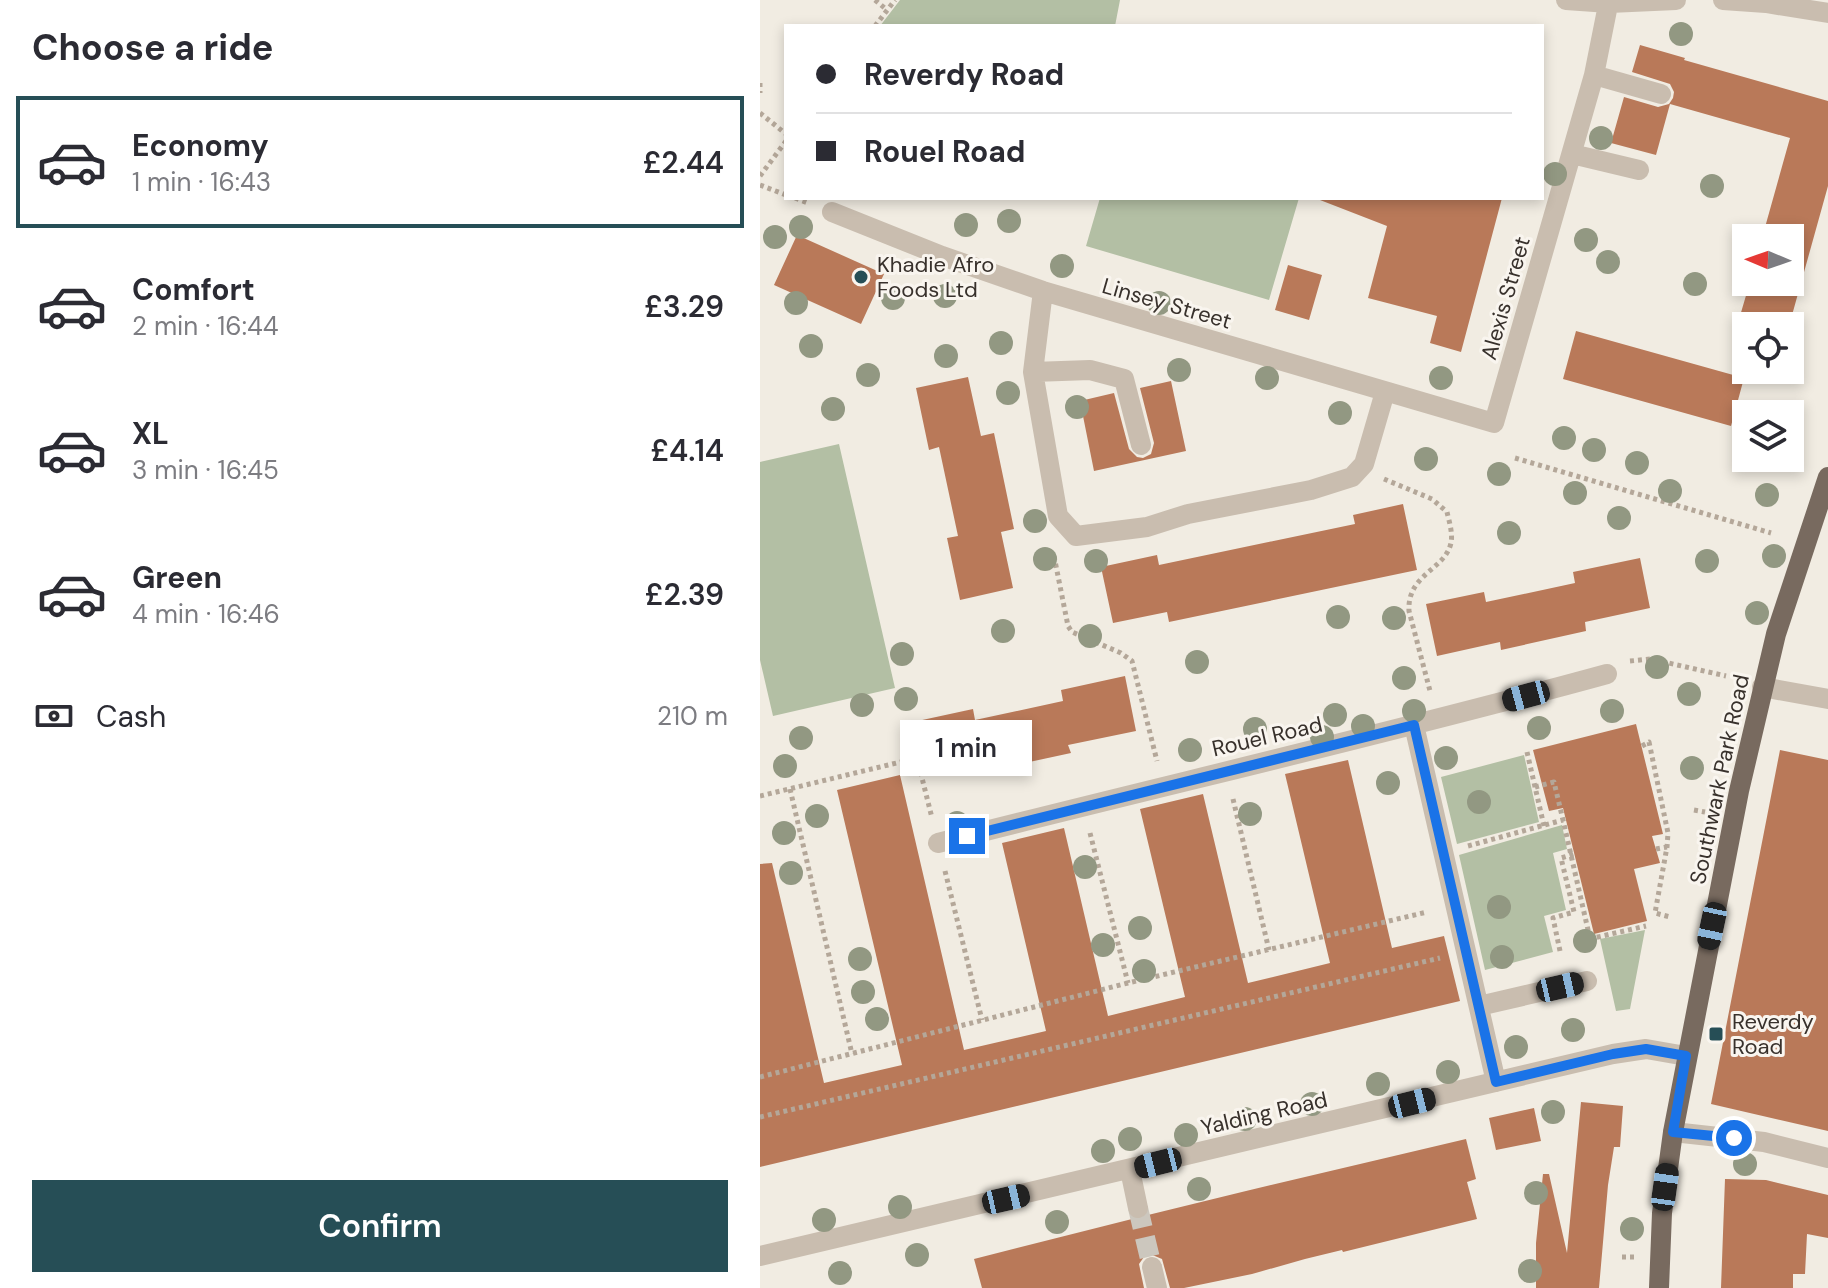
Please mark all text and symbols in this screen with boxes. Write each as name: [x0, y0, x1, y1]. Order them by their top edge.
text: Choose a ride: [32, 24, 273, 71]
text: Reverdy Road: [864, 55, 1064, 94]
icon: car: [36, 126, 108, 198]
text: Economy: [132, 126, 269, 165]
text: Rouel Road: [864, 132, 1026, 171]
text: £2.44: [643, 143, 724, 182]
text: 1 min · 16:43: [132, 165, 271, 199]
north arrow: [1732, 224, 1804, 296]
map controls: [1732, 224, 1804, 472]
street label: Alexis Street: [1474, 233, 1537, 363]
place label: Khadie Afro Foods Ltd: [877, 250, 994, 304]
marker: Khadie Afro Foods Ltd: [852, 268, 870, 286]
icon: car: [36, 270, 108, 342]
text: Comfort: [132, 270, 255, 309]
street label: Linsey Street: [1099, 271, 1235, 336]
text: £3.29: [644, 287, 724, 326]
text: 2 min · 16:44: [132, 309, 278, 343]
button: locate: [1732, 312, 1804, 384]
button: layers: [1732, 400, 1804, 472]
icon: car: [36, 414, 108, 486]
text: XL: [132, 414, 169, 453]
text: £4.14: [651, 431, 724, 470]
text: 3 min · 16:45: [132, 453, 279, 487]
icon: car: [36, 558, 108, 630]
text: Green: [132, 558, 222, 597]
text: £2.39: [645, 575, 724, 614]
text: 4 min · 16:46: [132, 597, 280, 631]
street label: Southwark Park Road: [1683, 672, 1756, 887]
car: [1500, 678, 1552, 714]
icon: cash: [32, 694, 76, 738]
text: Cash: [96, 697, 166, 736]
text: 210 m: [657, 699, 728, 733]
street label: Rouel Road: [1209, 710, 1325, 763]
callout: 1 min: [901, 720, 1033, 776]
text: 1 min: [935, 731, 997, 765]
route end: [949, 818, 985, 854]
car: [1695, 900, 1729, 952]
car: [1534, 970, 1586, 1004]
place label: Reverdy Road: [1732, 1007, 1814, 1061]
marker: Reverdy Road: [1707, 1025, 1725, 1043]
street label: Yalding Road: [1198, 1085, 1330, 1142]
car: [1386, 1086, 1438, 1120]
route start: [1716, 1120, 1752, 1156]
car: [1132, 1146, 1184, 1180]
car: [1650, 1162, 1680, 1212]
button: Confirm: [32, 1180, 728, 1272]
car: [980, 1182, 1032, 1216]

